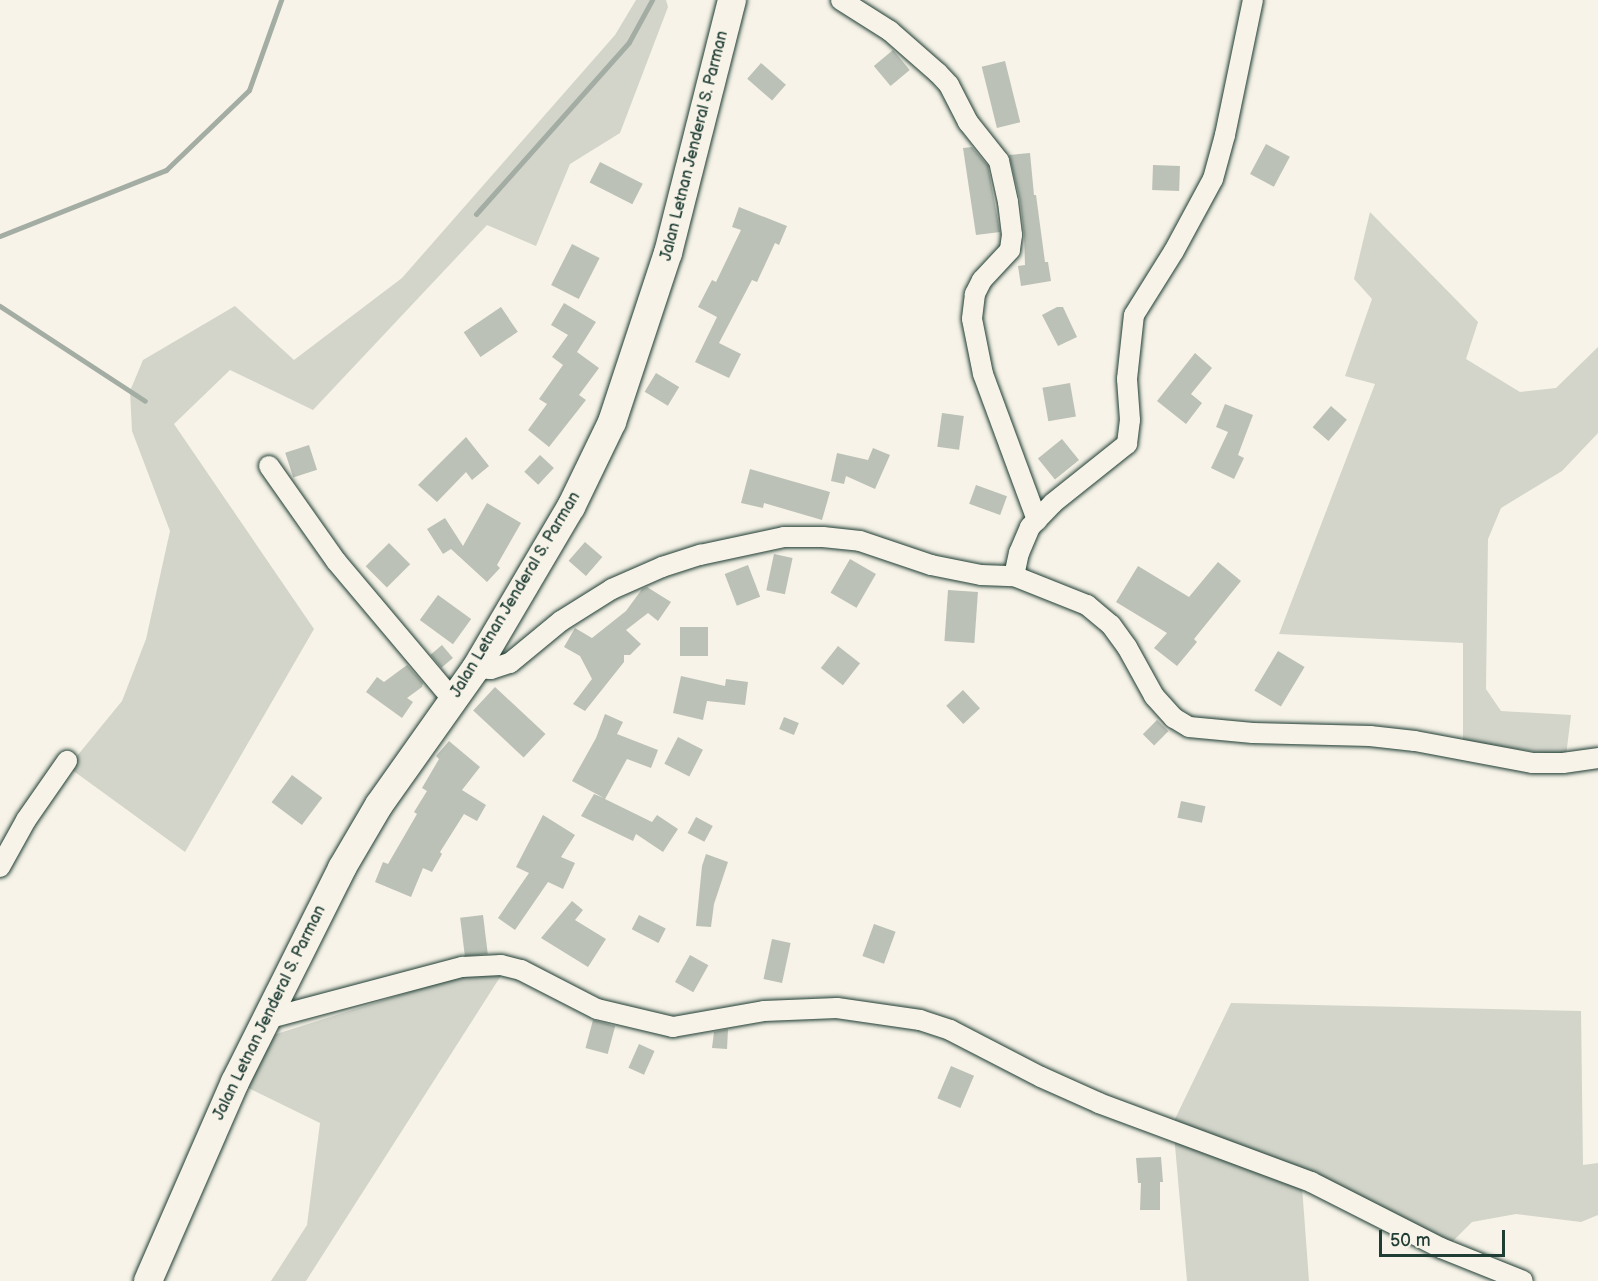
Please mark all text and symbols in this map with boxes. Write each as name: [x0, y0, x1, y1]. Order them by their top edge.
street label: Jalan Letnan Jenderal S. Parman: [657, 28, 733, 264]
street label: Jalan Letnan Jenderal S. Parman: [447, 488, 585, 702]
street label: Jalan Letnan Jenderal S. Parman: [209, 902, 331, 1124]
scale bar: [1382, 1218, 1508, 1256]
text: 50 m: [1390, 1230, 1431, 1251]

